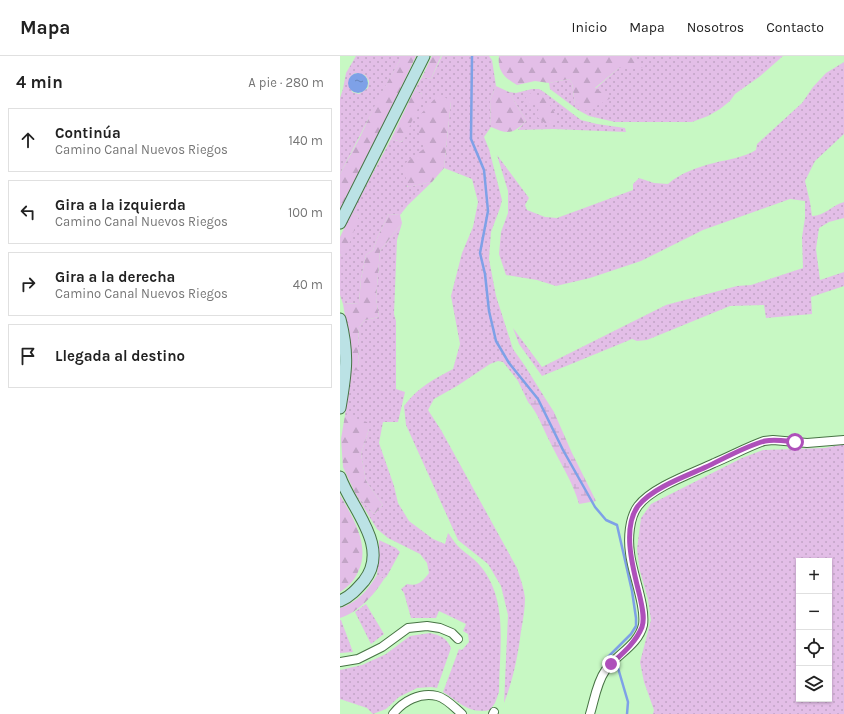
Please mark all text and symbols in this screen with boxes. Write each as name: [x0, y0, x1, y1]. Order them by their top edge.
text: Mapa: [20, 17, 70, 39]
text: Inicio: [572, 19, 607, 36]
text: Mapa: [629, 19, 665, 36]
text: Nosotros: [687, 19, 744, 36]
text: Contacto: [766, 19, 824, 36]
text: 4 min: [16, 72, 63, 92]
text: A pie · 280 m: [248, 75, 324, 90]
text: Continúa: [55, 124, 121, 142]
icon: ahead: [17, 129, 39, 151]
text: 140 m: [288, 133, 323, 148]
text: Camino Canal Nuevos Riegos: [55, 142, 228, 157]
text: Gira a la izquierda: [55, 196, 186, 214]
icon: left: [17, 201, 39, 223]
text: 100 m: [288, 205, 323, 220]
text: Camino Canal Nuevos Riegos: [55, 214, 228, 229]
text: Gira a la derecha: [55, 268, 175, 286]
icon: right: [17, 273, 39, 295]
text: 40 m: [293, 277, 323, 292]
text: Camino Canal Nuevos Riegos: [55, 286, 228, 301]
icon: arrive: [17, 345, 39, 367]
text: Llegada al destino: [55, 347, 185, 365]
route start: [786, 433, 804, 451]
map controls: [796, 558, 832, 702]
button: +: [796, 558, 832, 594]
button: −: [796, 594, 832, 630]
button: locate: [796, 630, 832, 666]
route end: [602, 655, 620, 673]
button: layers: [796, 666, 832, 702]

